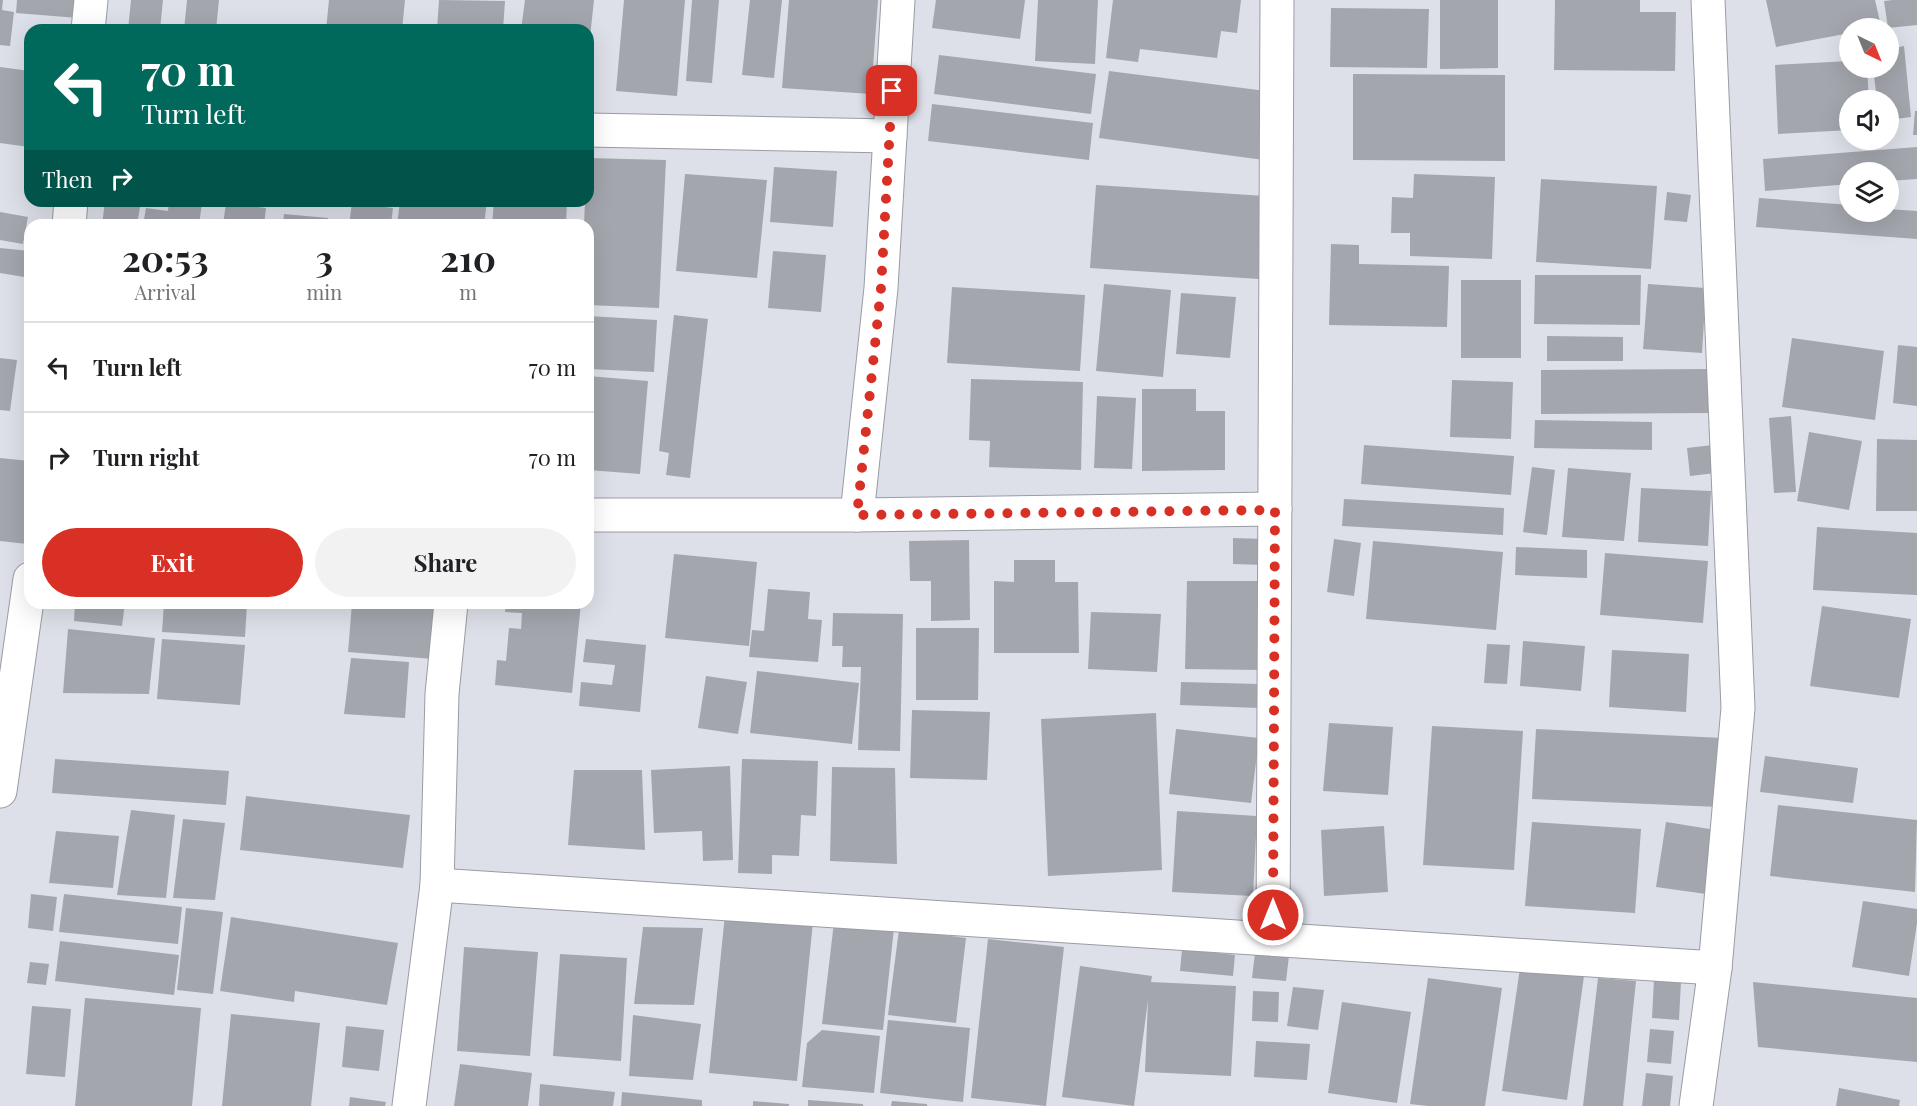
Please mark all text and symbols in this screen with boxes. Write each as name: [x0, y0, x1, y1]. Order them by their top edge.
north arrow: [1839, 18, 1899, 78]
map controls: [1839, 18, 1899, 222]
text: 70 m: [141, 41, 235, 97]
icon: left: [42, 48, 120, 126]
pin: [866, 65, 917, 116]
icon: arrive: [875, 74, 908, 107]
button: sound: [1839, 90, 1899, 150]
text: Turn left: [141, 95, 245, 131]
icon: right: [105, 162, 138, 195]
button: layers: [1839, 162, 1899, 222]
text: Then: [42, 164, 93, 194]
text: 20:53: [122, 233, 209, 281]
text: 3: [316, 233, 333, 281]
text: 210: [440, 233, 496, 281]
text: Arrival: [134, 278, 196, 305]
text: min: [307, 278, 342, 305]
text: m: [459, 278, 477, 305]
icon: left: [42, 351, 75, 384]
text: Turn left: [93, 352, 182, 382]
text: 70 m: [529, 352, 576, 382]
icon: right: [42, 441, 75, 474]
text: Turn right: [93, 442, 199, 472]
text: 70 m: [529, 442, 576, 472]
button: Exit: [42, 528, 303, 597]
button: Share: [315, 528, 576, 597]
position arrow: [1241, 883, 1305, 947]

